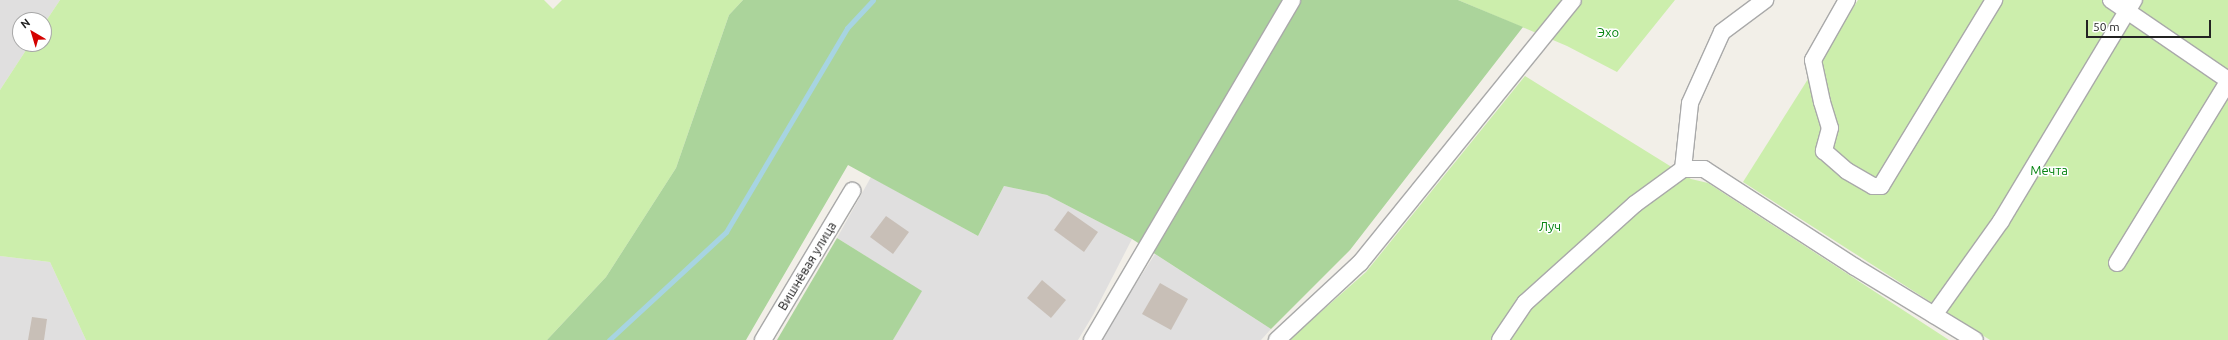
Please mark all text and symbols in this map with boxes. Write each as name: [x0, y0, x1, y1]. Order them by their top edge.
north arrow: [12, 12, 52, 52]
scale bar: [2088, 12, 2213, 38]
text: N: [18, 16, 32, 31]
text: 50 m: [2093, 20, 2120, 33]
park label: Эхо: [1597, 24, 1619, 40]
park label: Мечта: [2030, 162, 2068, 178]
park label: Луч: [1539, 218, 1561, 234]
street label: Вишнёвая улица: [774, 219, 840, 313]

